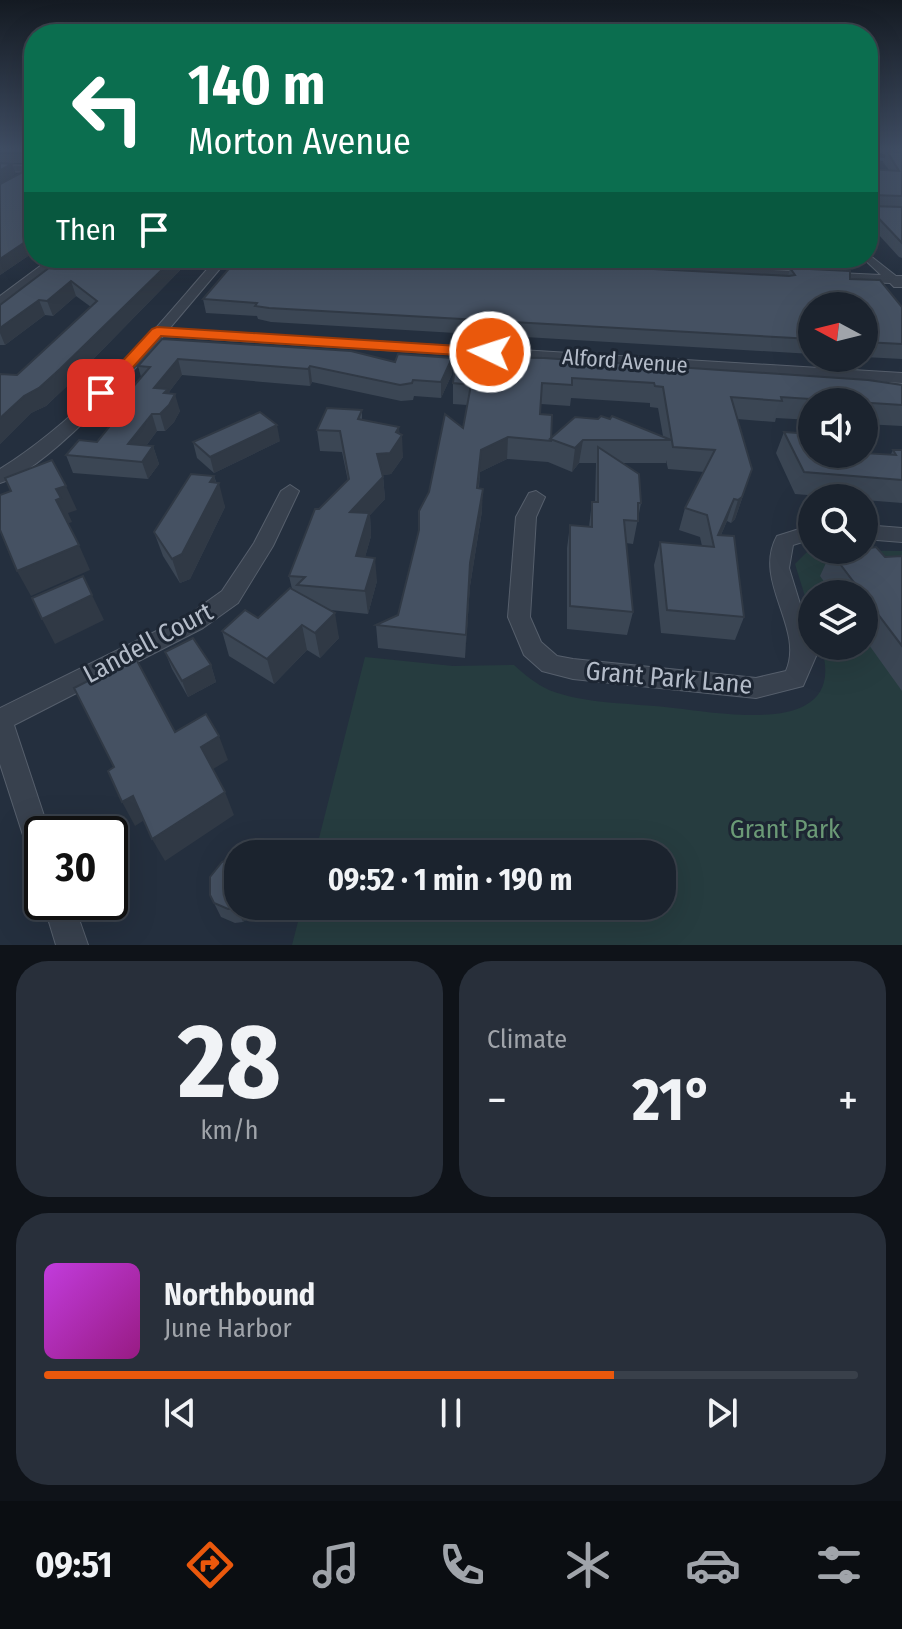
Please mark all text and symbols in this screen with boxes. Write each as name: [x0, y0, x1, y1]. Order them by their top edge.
text: 140 m: [188, 52, 325, 119]
icon: left: [56, 56, 160, 160]
text: Morton Avenue: [188, 120, 411, 164]
icon: arrive: [132, 208, 176, 252]
text: Then: [56, 212, 116, 248]
north arrow: [798, 292, 878, 372]
map controls: [798, 292, 878, 660]
position arrow: [448, 310, 532, 394]
street label: Alford Avenue: [561, 343, 689, 379]
pin: [67, 359, 135, 427]
icon: arrive: [79, 371, 123, 415]
button: sound: [798, 388, 878, 468]
button: search: [798, 484, 878, 564]
button: layers: [798, 580, 878, 660]
street label: Landell Court: [78, 596, 218, 690]
street label: Grant Park Lane: [584, 655, 754, 701]
park label: Grant Park: [730, 814, 841, 845]
speed limit sign: 30: [24, 816, 128, 920]
text: 09:52 · 1 min · 190 m: [328, 862, 572, 898]
text: 28: [178, 1000, 281, 1125]
text: Climate: [487, 1024, 567, 1055]
text: 21°: [632, 1064, 713, 1136]
text: −: [487, 1074, 507, 1127]
text: +: [838, 1074, 858, 1127]
text: km/h: [201, 1115, 258, 1146]
text: Northbound: [164, 1277, 315, 1313]
text: June Harbor: [164, 1313, 292, 1344]
icon: previous: [158, 1391, 202, 1435]
icon: pause: [429, 1391, 473, 1435]
icon: next: [700, 1391, 744, 1435]
icon: directions: [182, 1537, 238, 1593]
icon: music: [308, 1537, 364, 1593]
icon: phone: [434, 1537, 490, 1593]
icon: climate: [560, 1537, 616, 1593]
icon: car: [685, 1537, 741, 1593]
icon: filters: [811, 1537, 867, 1593]
text: 09:51: [35, 1543, 112, 1587]

